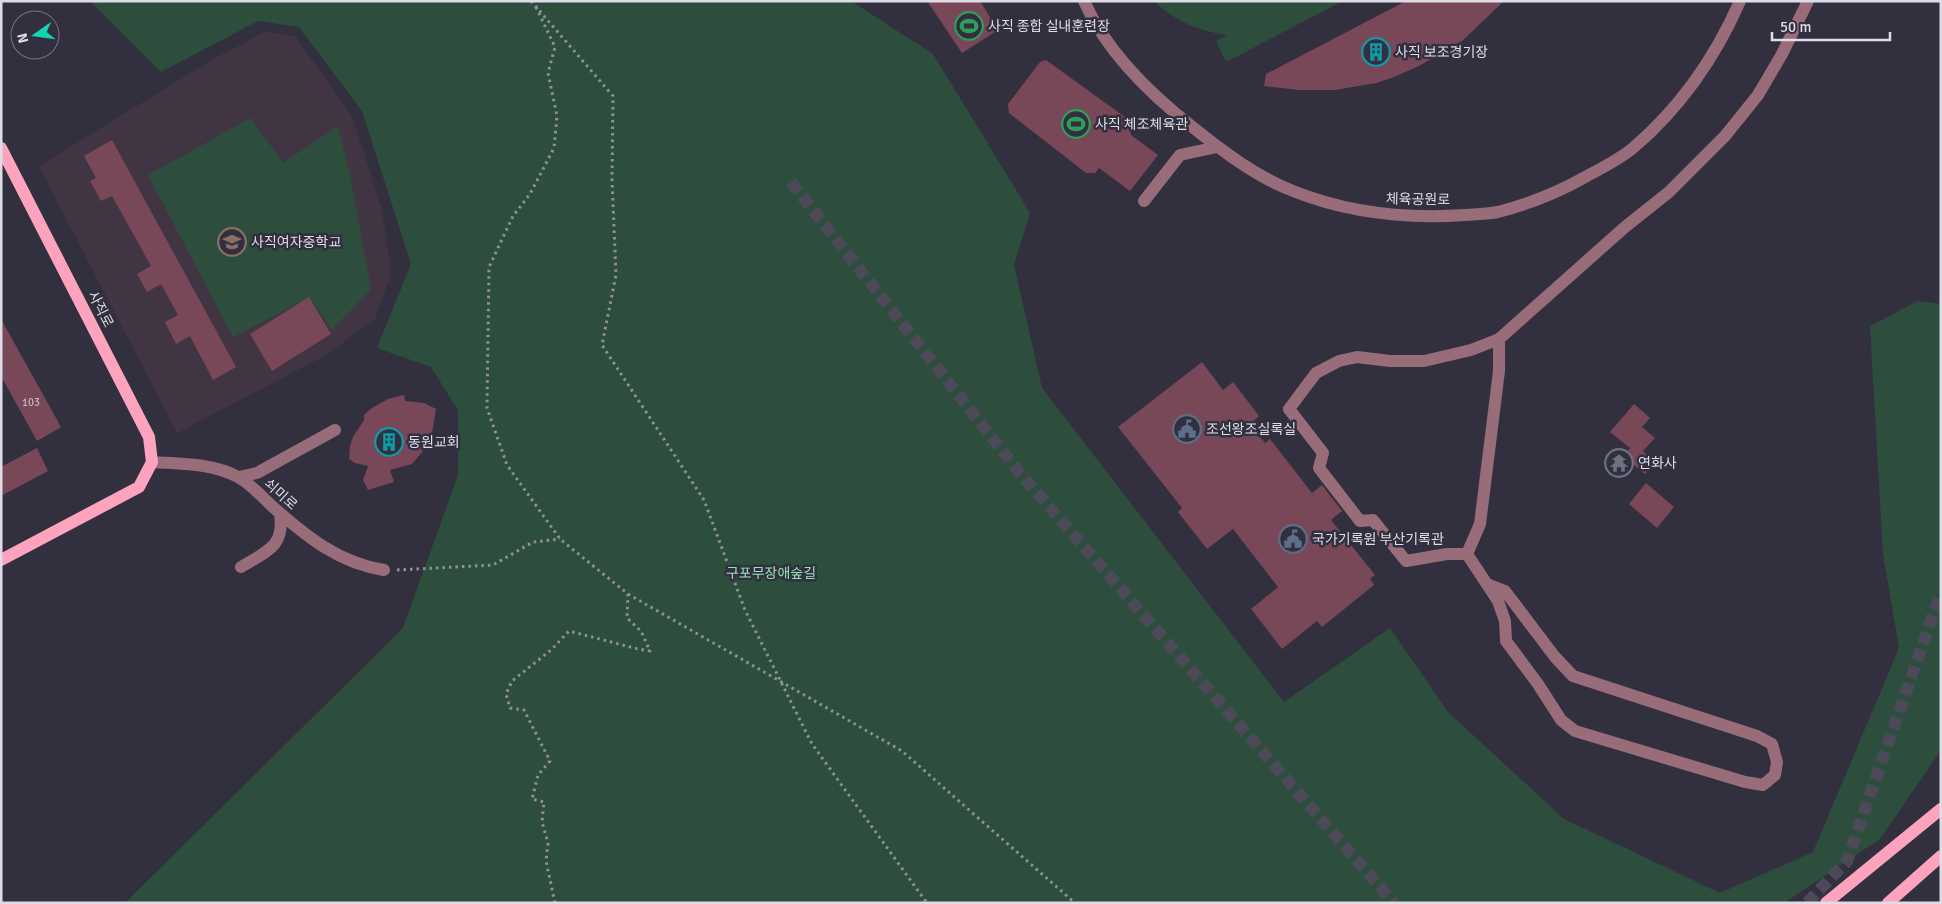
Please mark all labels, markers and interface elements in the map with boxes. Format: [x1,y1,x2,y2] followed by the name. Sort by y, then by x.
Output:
[10,10,60,60] north arrow
[1772,10,1890,42] scale bar
[954,11,984,41] sports icon: 사직 종합 실내훈련장
[988,18,1110,35] place label: 사직 종합 실내훈련장
[1780,18,1811,36] text: 50 m
[13,31,32,45] text: N
[1361,37,1391,67] building icon: 사직 보조경기장
[1395,44,1488,61] place label: 사직 보조경기장
[1061,109,1091,139] sports icon: 사직 체조체육관
[1095,116,1188,133] place label: 사직 체조체육관
[1386,190,1450,209] street label: 체육공원로
[217,227,247,257] school or university icon: 사직여자중학교
[251,234,341,251] place label: 사직여자중학교
[84,288,117,330] street label: 사직로
[22,396,40,409] house number: 103
[1172,414,1202,444] public building icon: 조선왕조실록실
[1206,421,1296,438] place label: 조선왕조실록실
[374,427,404,457] building icon: 동원교회
[408,434,460,451] place label: 동원교회
[1604,448,1634,478] temple icon: 연화사
[1638,455,1677,472] place label: 연화사
[261,475,301,514] street label: 쇠미로
[1278,524,1308,554] public building icon: 국가기록원 부산기록관
[1312,531,1444,548] place label: 국가기록원 부산기록관
[726,565,816,582] park label: 구포무장애숲길

